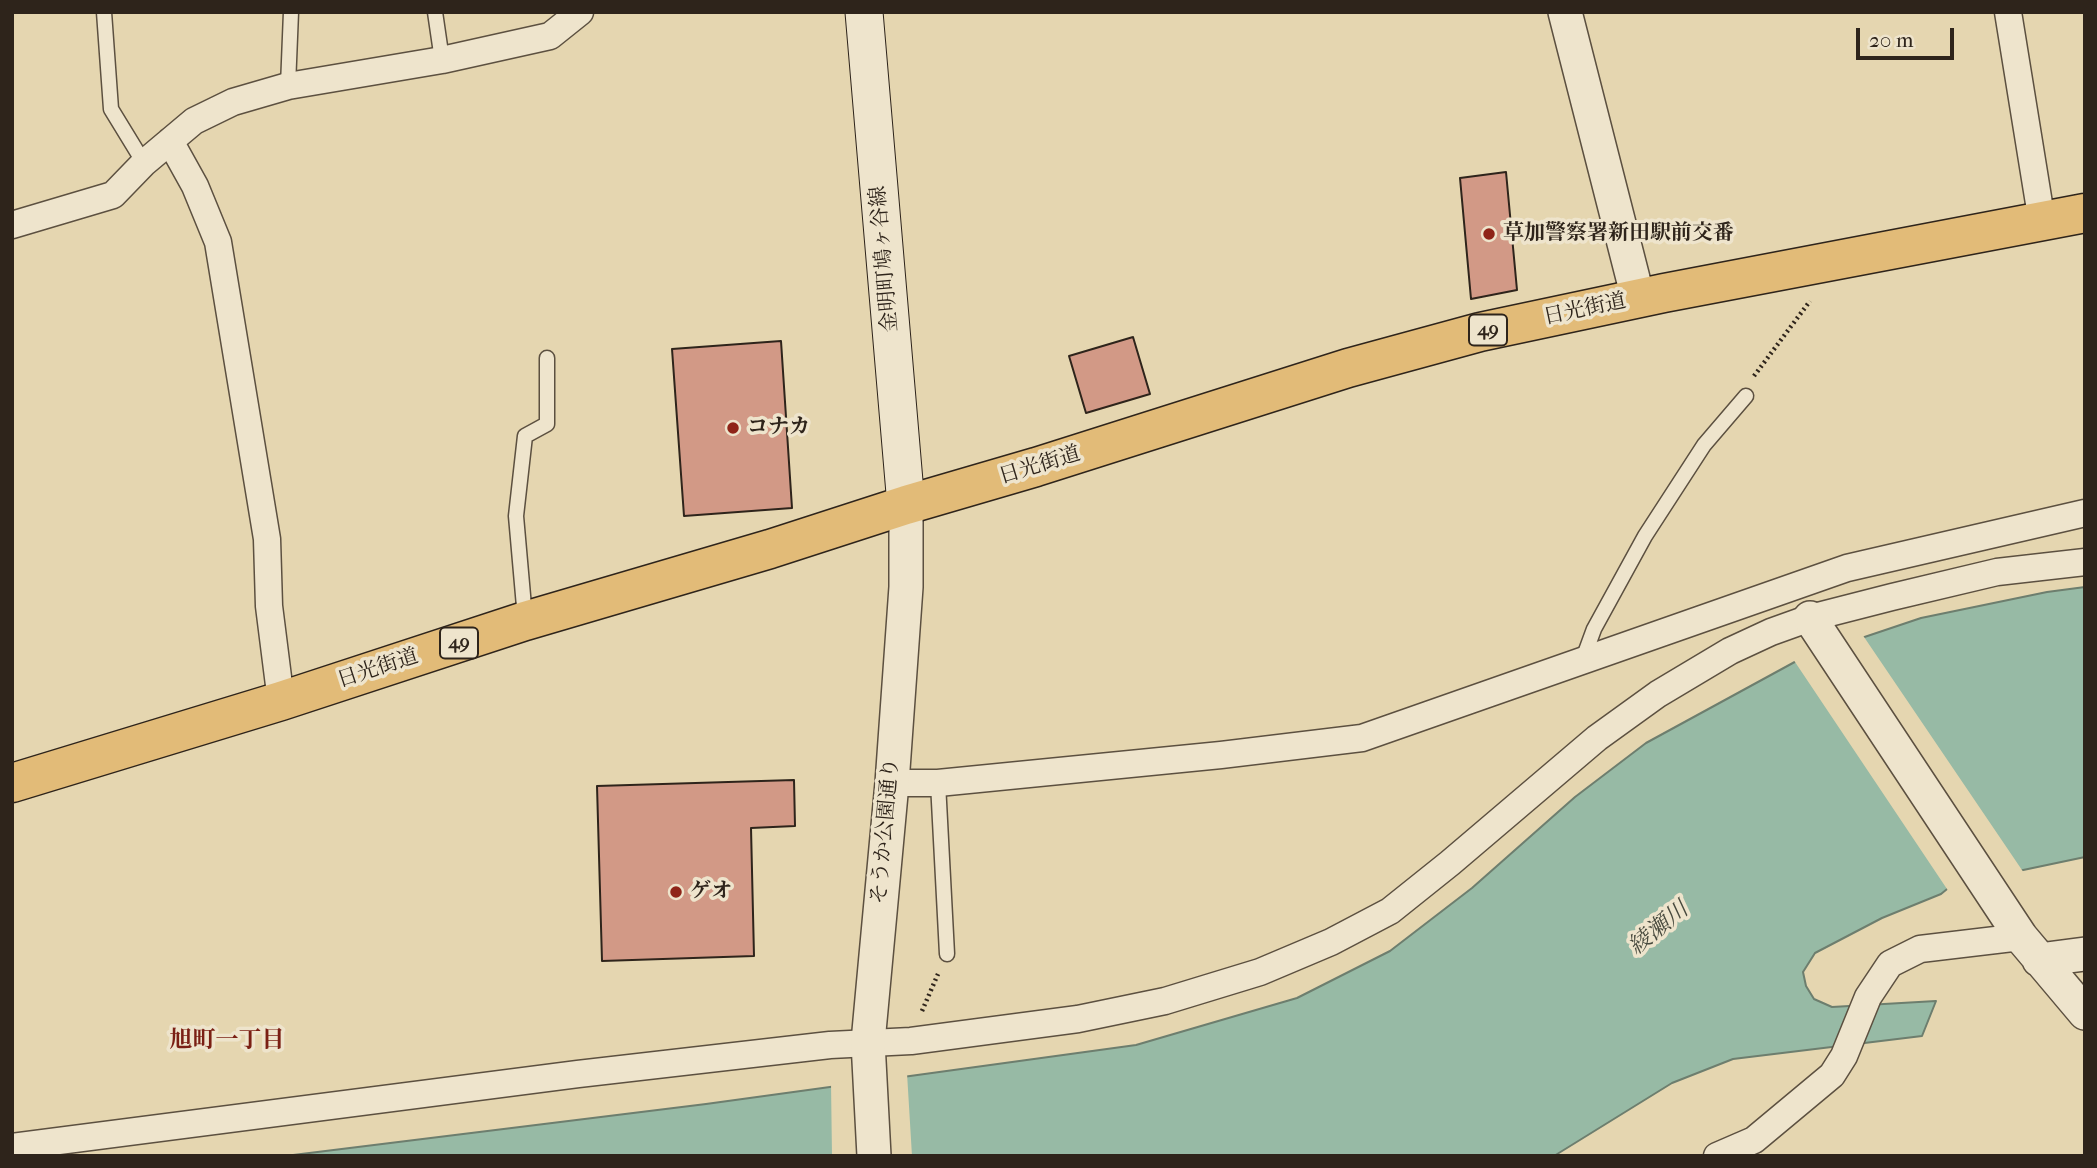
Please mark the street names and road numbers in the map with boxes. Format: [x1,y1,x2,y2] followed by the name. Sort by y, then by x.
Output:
[866,185,904,333] street label: 金明町鳩ヶ谷線
[1541,289,1629,331] street label: 日光街道
[1469,314,1507,346] road number: 49
[996,442,1084,490] street label: 日光街道
[440,628,478,658] road number: 49
[334,644,422,694] street label: 日光街道
[867,757,905,905] street label: そうか公園通り

